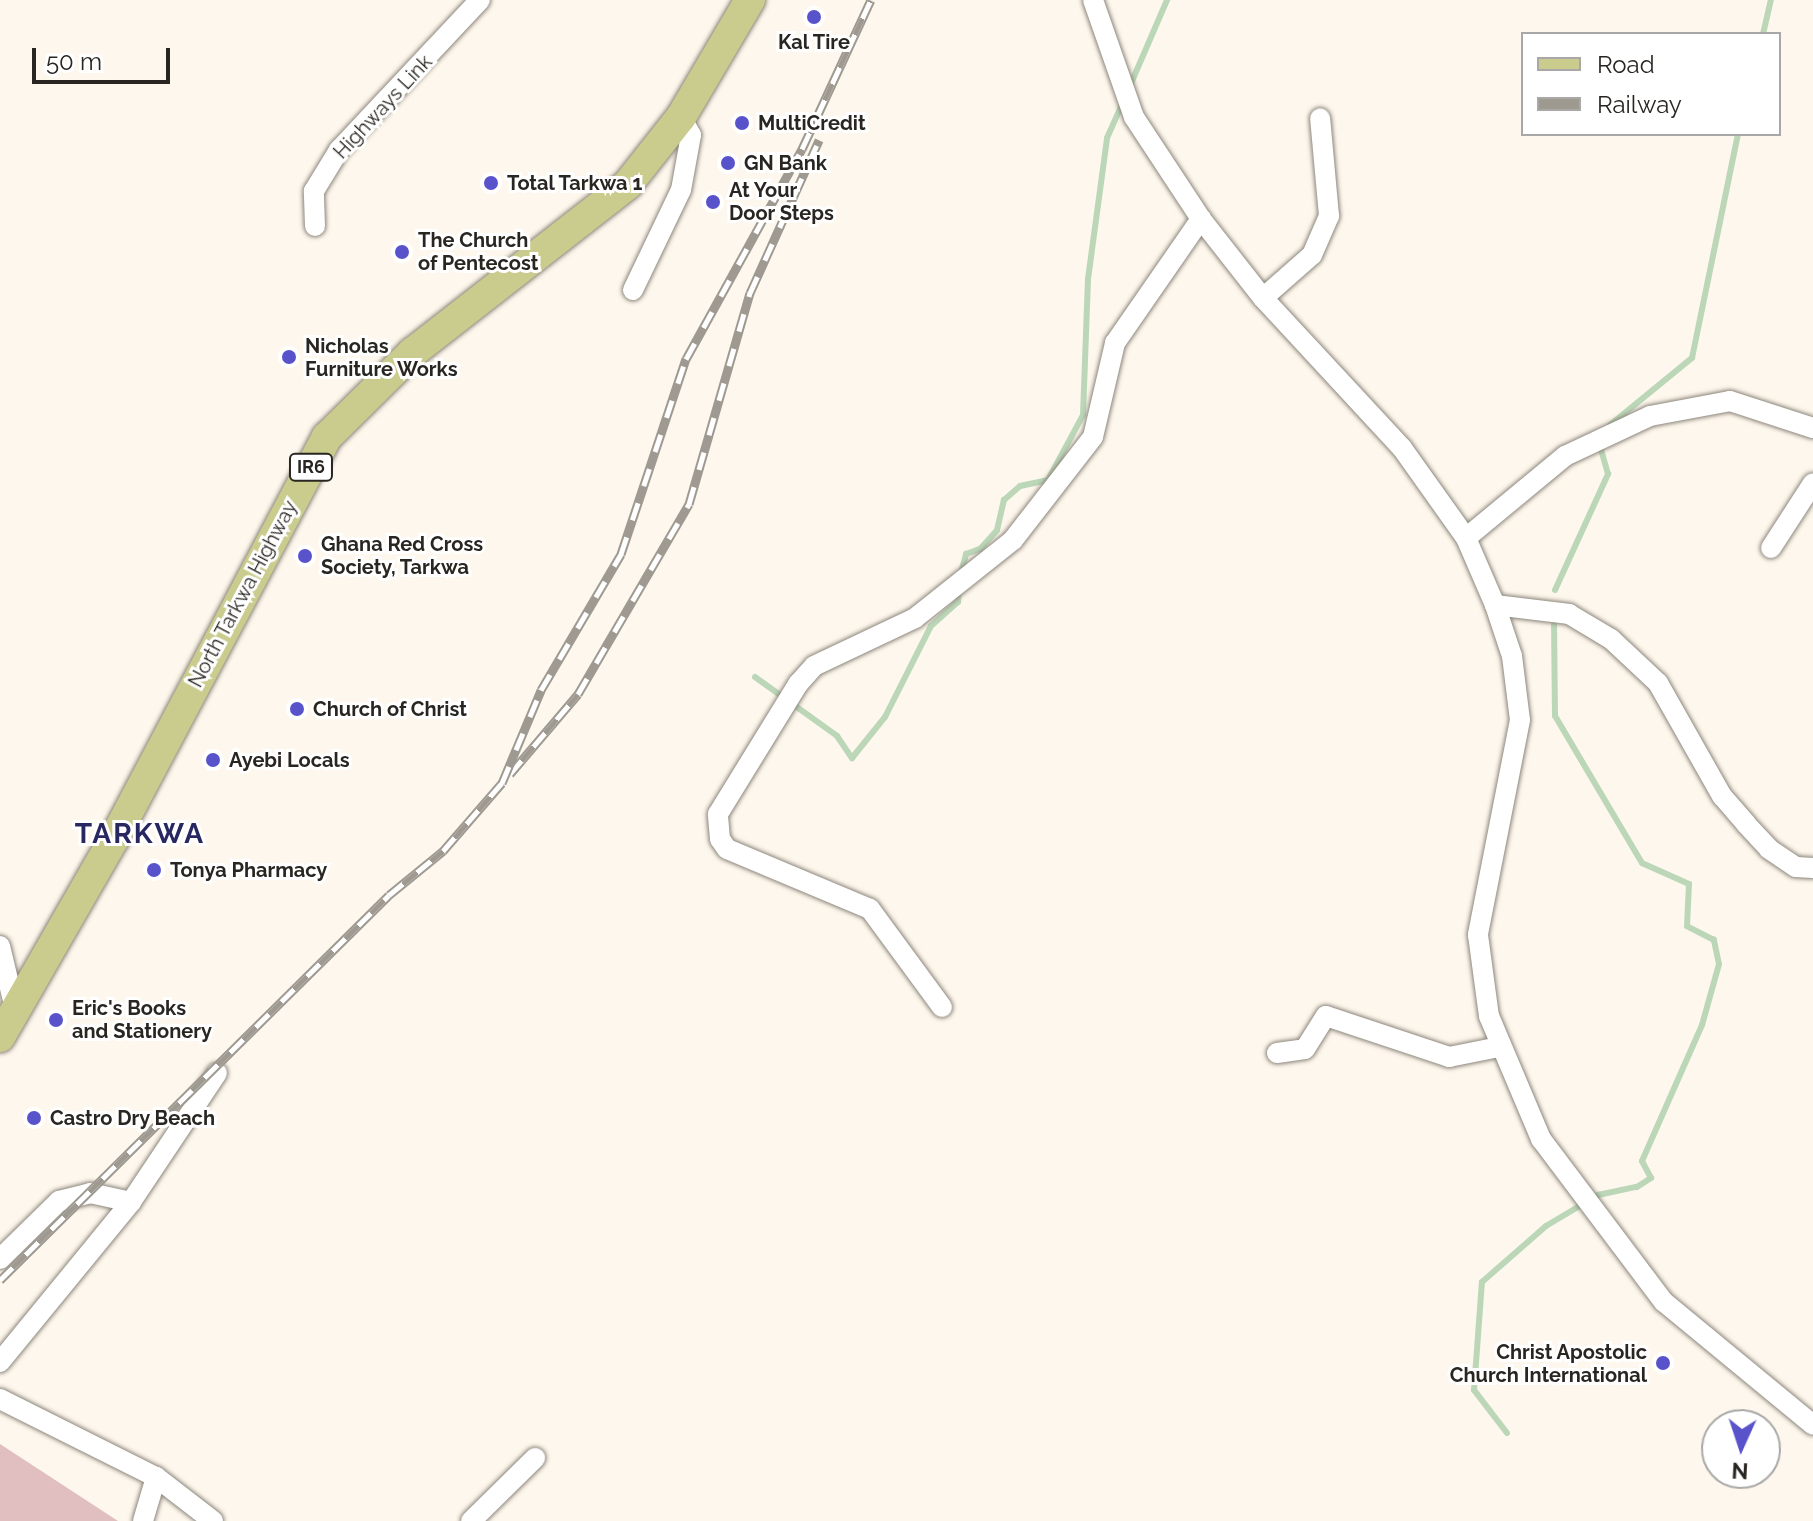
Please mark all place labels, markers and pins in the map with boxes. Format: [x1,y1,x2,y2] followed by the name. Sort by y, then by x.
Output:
[805,8,823,26] marker: Kal Tire
[778,30,850,54] place label: Kal Tire
[758,111,866,135] place label: MultiCredit
[733,114,751,132] marker: MultiCredit
[744,151,827,175] place label: GN Bank
[719,154,737,172] marker: GN Bank
[507,171,643,195] place label: Total Tarkwa 1
[482,174,500,192] marker: Total Tarkwa 1
[729,178,834,225] place label: At Your Door Steps
[704,193,722,211] marker: At Your Door Steps
[418,228,539,275] place label: The Church of Pentecost
[393,243,411,261] marker: The Church of Pentecost
[305,334,458,381] place label: Nicholas Furniture Works
[280,348,298,366] marker: Nicholas Furniture Works
[321,532,483,579] place label: Ghana Red Cross Society, Tarkwa
[296,547,314,565] marker: Ghana Red Cross Society, Tarkwa
[313,697,467,721] place label: Church of Christ
[288,700,306,718] marker: Church of Christ
[229,748,350,772] place label: Ayebi Locals
[204,751,222,769] marker: Ayebi Locals
[170,858,327,882] place label: Tonya Pharmacy
[145,861,163,879] marker: Tonya Pharmacy
[72,996,212,1043] place label: Eric's Books and Stationery
[47,1011,65,1029] marker: Eric's Books and Stationery
[50,1106,215,1130] place label: Castro Dry Beach
[25,1109,43,1127] marker: Castro Dry Beach
[1450,1340,1647,1387] place label: Christ Apostolic Church International
[1654,1354,1672,1372] marker: Christ Apostolic Church International

